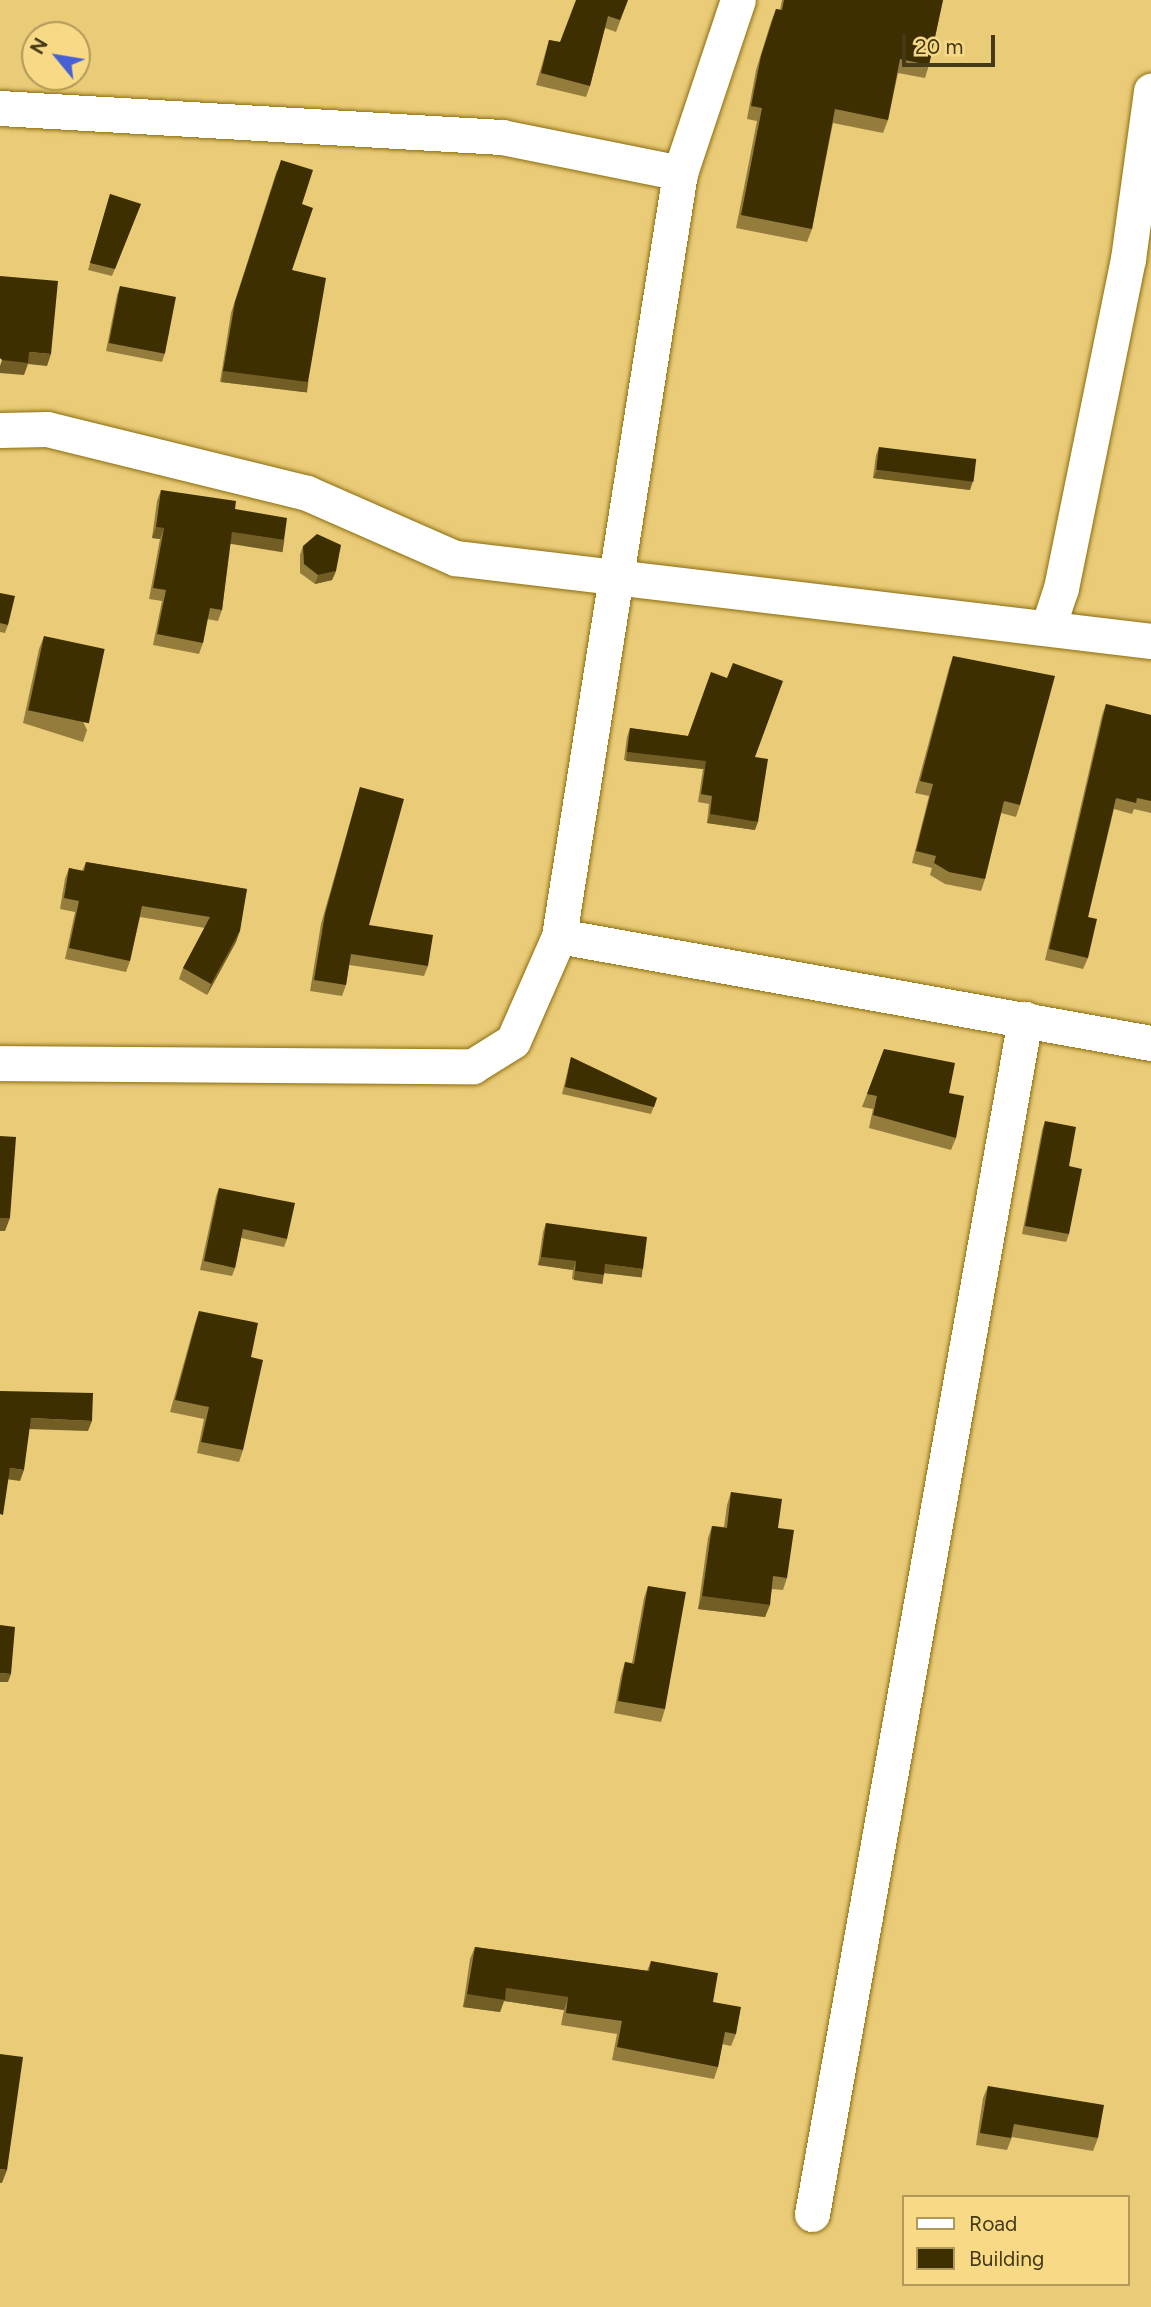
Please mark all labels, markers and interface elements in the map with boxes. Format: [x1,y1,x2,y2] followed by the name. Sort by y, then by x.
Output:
[21,21,91,91] north arrow
[906,21,999,65] scale bar
[25,34,53,58] text: N
[915,34,963,59] text: 20 m
[902,2195,1130,2286] legend
[969,2211,1017,2236] text: Road
[969,2246,1044,2271] text: Building

